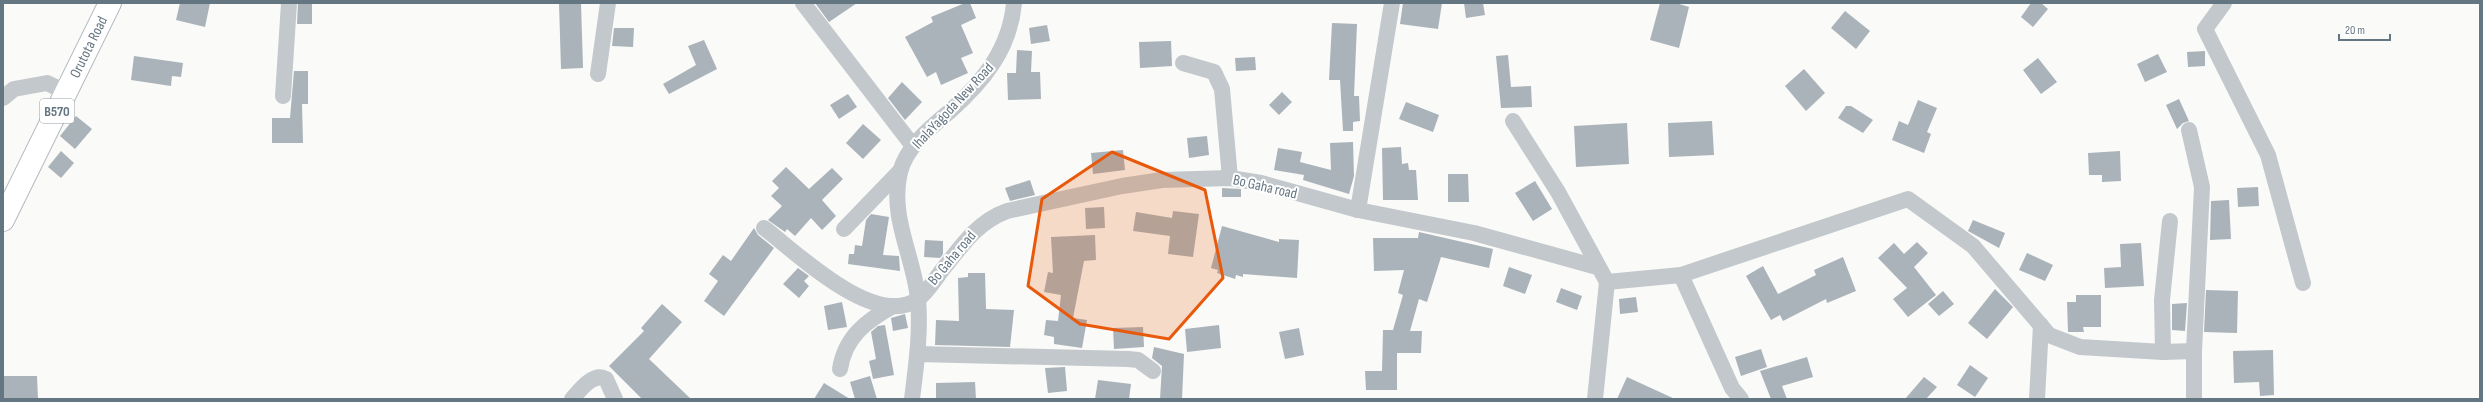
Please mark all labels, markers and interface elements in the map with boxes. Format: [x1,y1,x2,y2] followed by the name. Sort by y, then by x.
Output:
[65,13,112,81] street label: Orutota Road
[2339,16,2390,42] scale bar
[2345,23,2365,38] text: 20 m
[908,59,998,153] street label: IhalaYagoda New Road
[40,99,74,123] road number: B570
[1231,170,1299,204] street label: Bo Gaha road
[924,227,980,289] street label: Bo Gaha road

